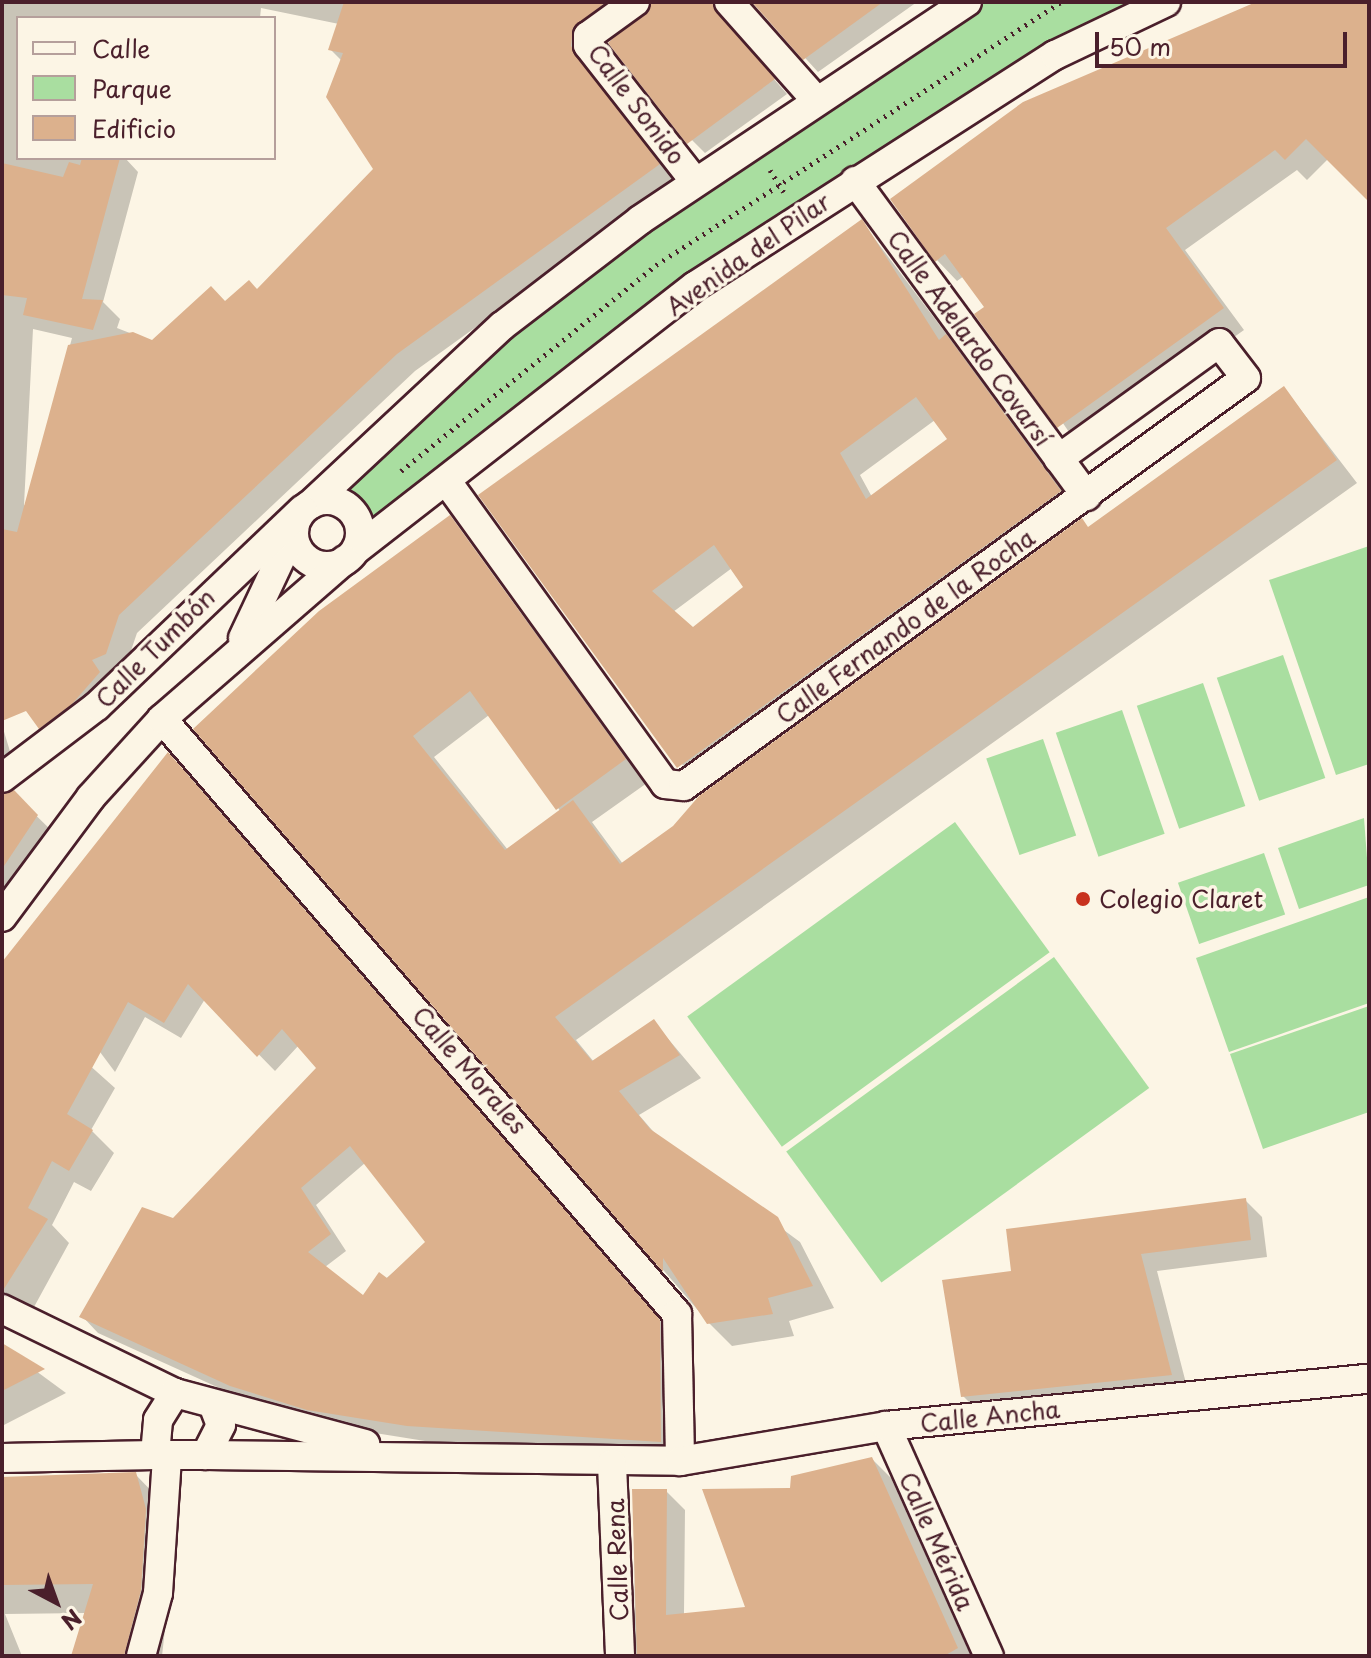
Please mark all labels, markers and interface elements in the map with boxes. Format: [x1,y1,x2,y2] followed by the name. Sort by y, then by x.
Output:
[16,16,276,160] legend
[1099,16,1351,66] scale bar
[1109,28,1171,64] text: 50 m
[92,30,150,66] text: Calle
[582,38,692,170] street label: Calle Sonido
[92,70,172,106] text: Parque
[92,110,176,146] text: Edificio
[660,186,836,322] street label: Avenida del Pilar
[881,224,1059,452] street label: Calle Adelardo Covarsí
[768,521,1042,731] street label: Calle Fernando de la Rocha
[89,582,221,714] street label: Calle Tumbón
[1099,885,1264,913] place label: Colegio Claret
[1074,890,1092,908] marker: Colegio Claret
[407,1001,533,1139] street label: Calle Morales
[918,1394,1062,1438] street label: Calle Ancha
[894,1468,980,1614] street label: Calle Mérida
[600,1498,634,1622] street label: Calle Rena
[16,1562,96,1642] north arrow
[55,1602,89,1639] text: N

